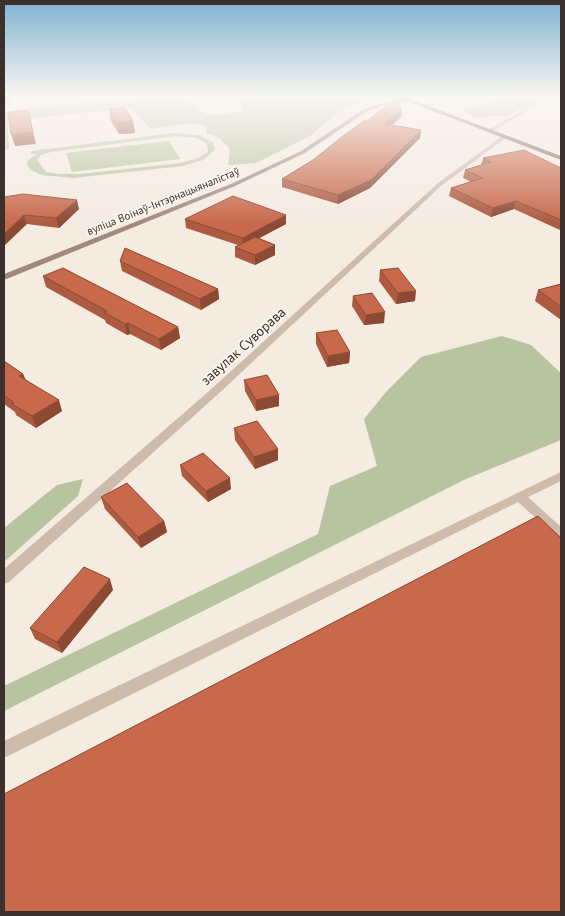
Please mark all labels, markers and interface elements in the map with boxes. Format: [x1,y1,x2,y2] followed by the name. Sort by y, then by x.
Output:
[85,164,242,238] street label: вуліца Воінаў-Інтэрнацыяналістаў
[197,303,289,389] street label: завулак Суворава

